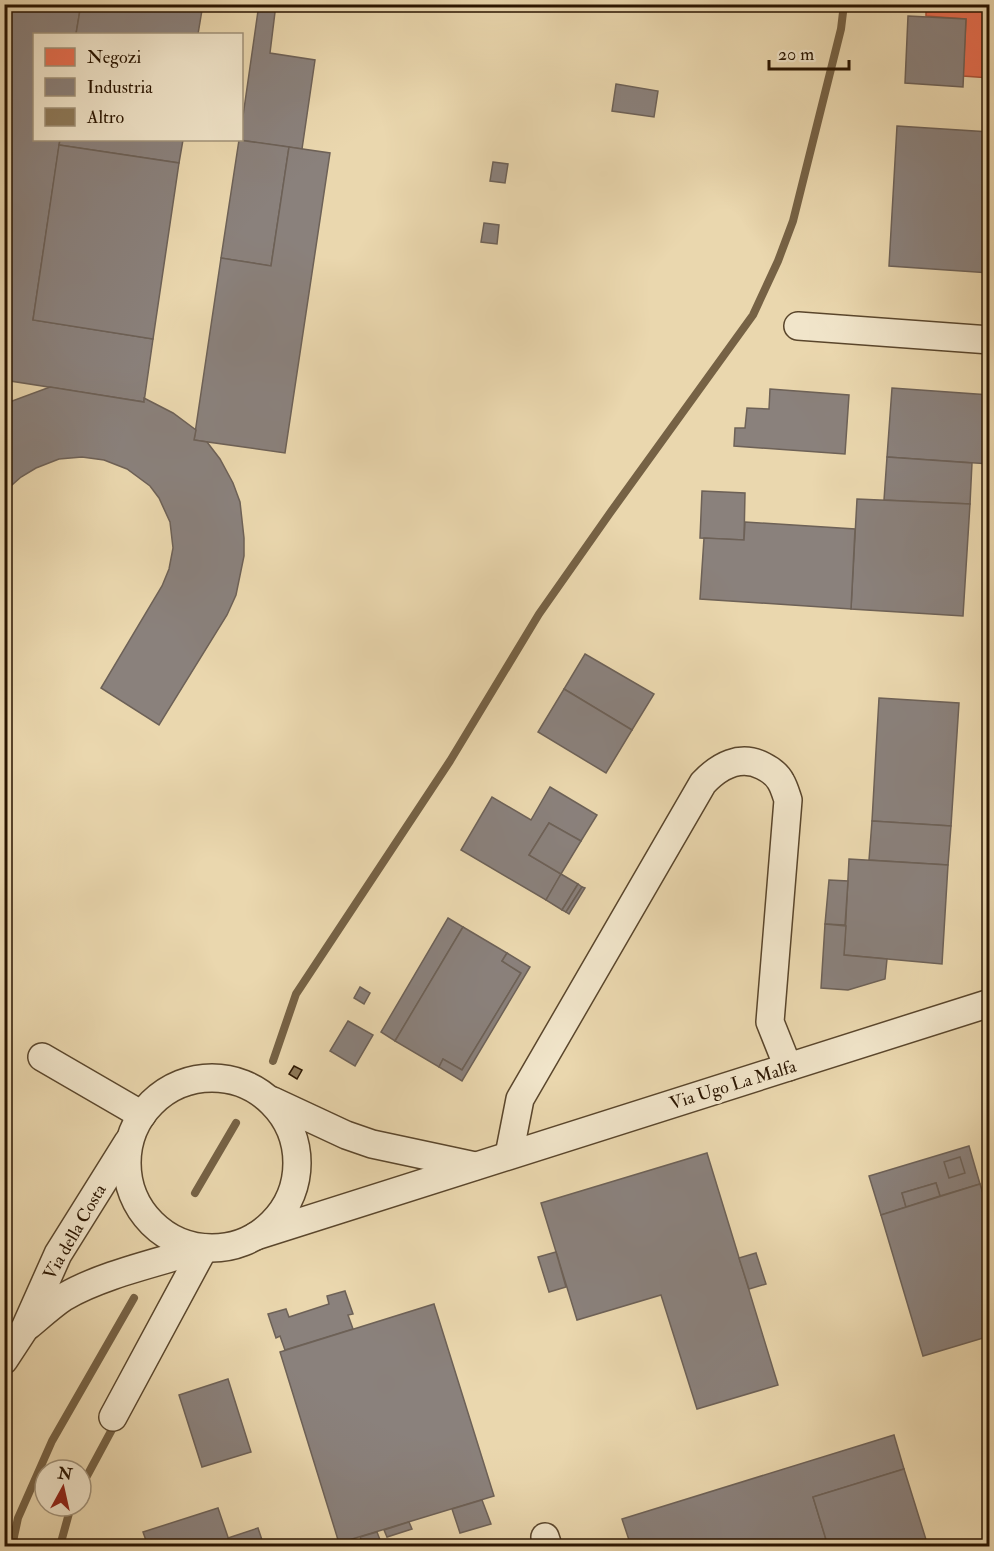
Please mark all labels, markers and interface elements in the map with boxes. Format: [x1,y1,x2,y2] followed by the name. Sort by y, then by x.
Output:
[33,33,243,141] legend
[769,33,848,71] scale bar
[778,43,814,66] text: 20 m
[87,46,141,69] text: Negozi
[87,76,153,99] text: Industria
[86,106,124,129] text: Altro
[667,1055,800,1115] street label: Via Ugo La Malfa
[38,1180,112,1284] street label: Via della Costa
[33,1458,93,1518] north arrow
[55,1463,74,1485] text: N

